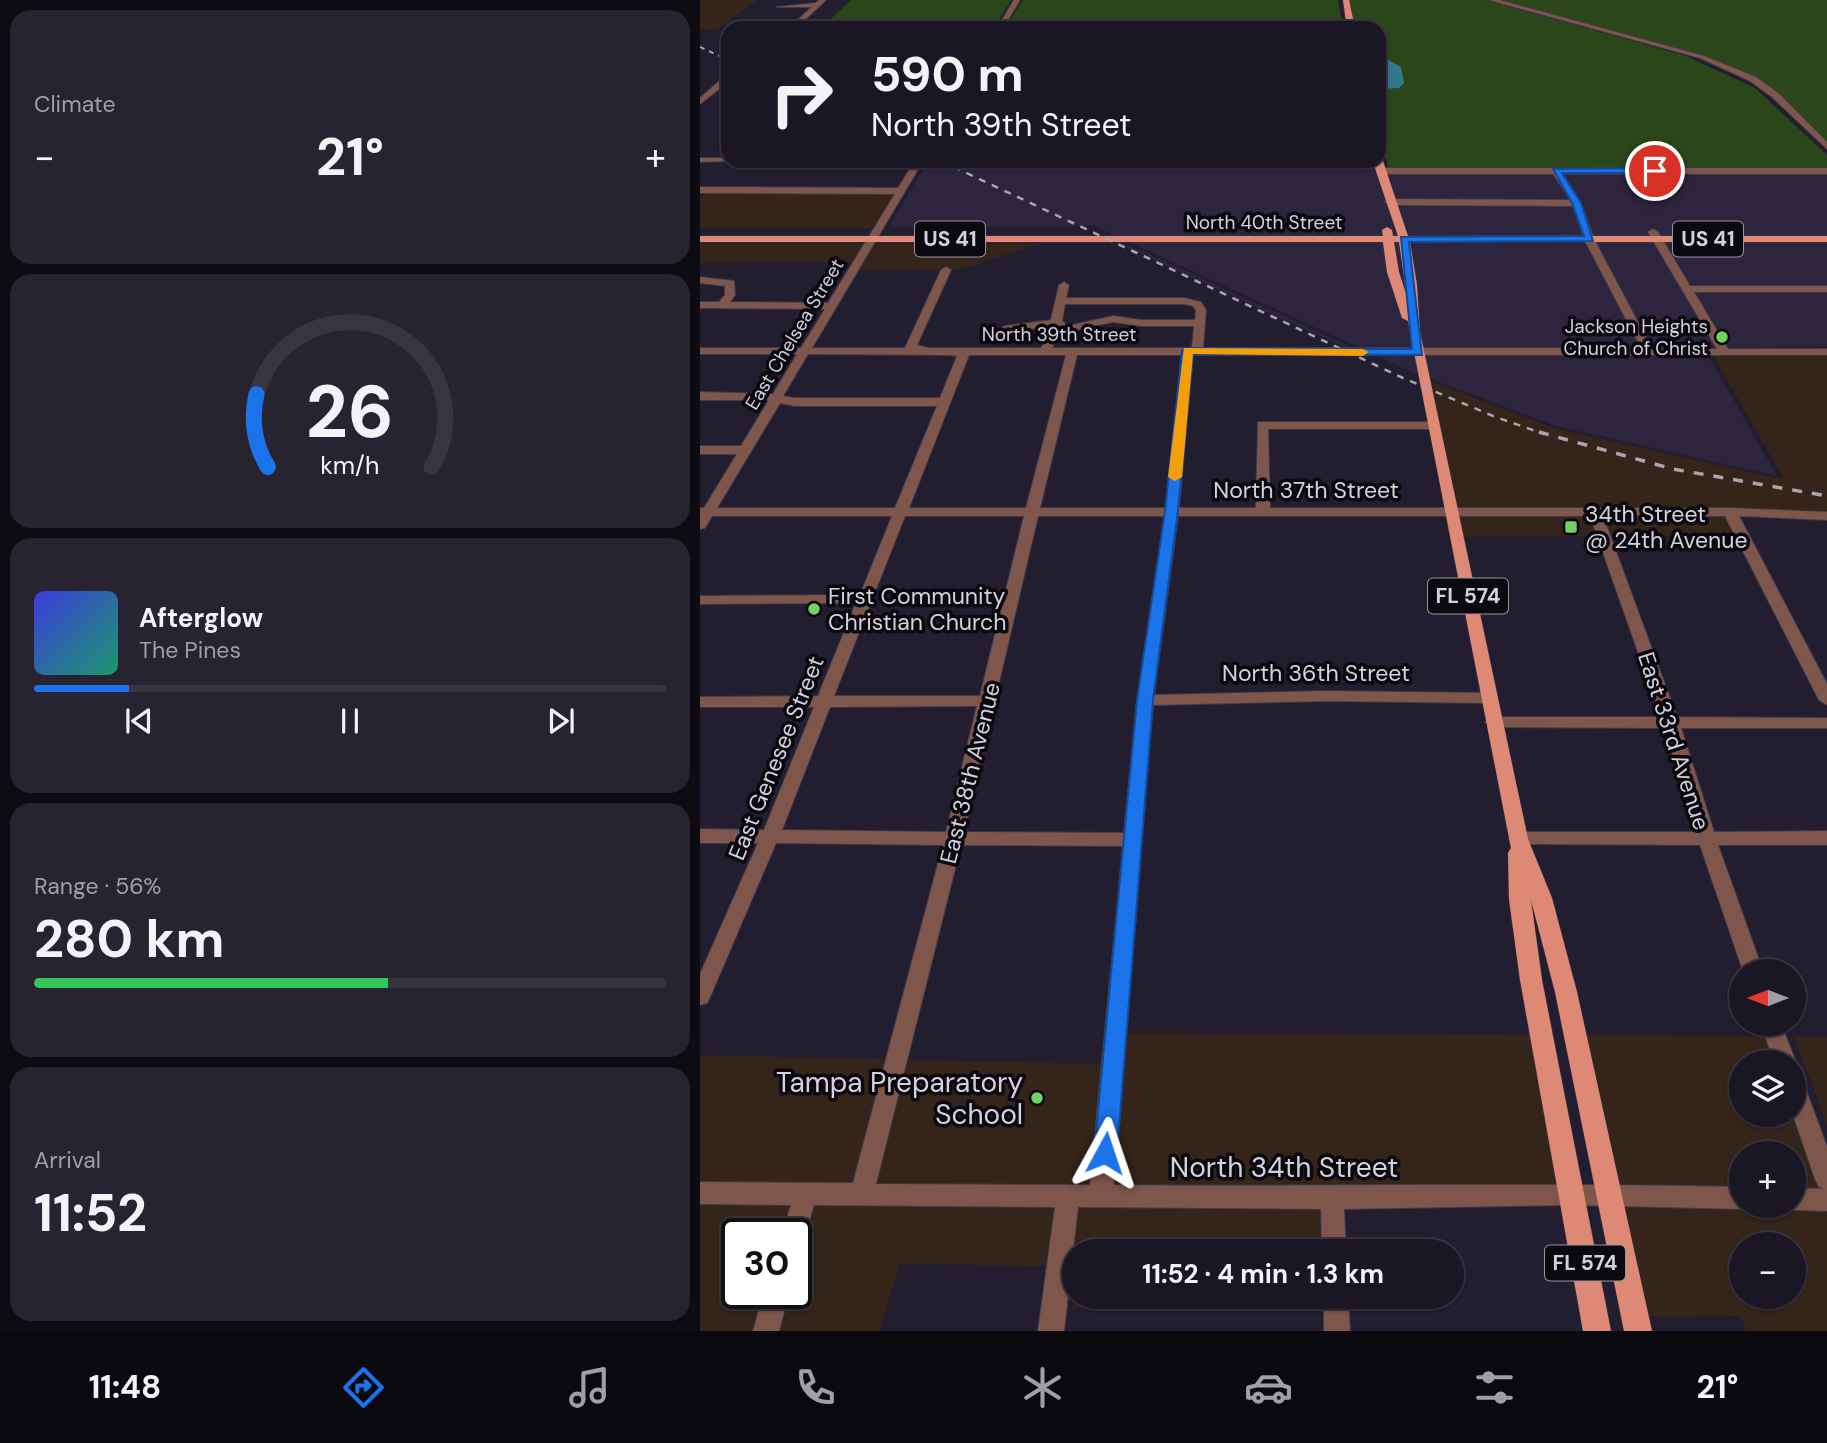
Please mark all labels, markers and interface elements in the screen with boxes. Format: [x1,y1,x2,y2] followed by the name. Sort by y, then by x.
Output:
[871,42,1024,106] text: 590 m
[756,49,847,140] icon: right
[34,89,116,119] text: Climate
[871,104,1132,146] text: North 39th Street
[316,123,384,191] text: 21°
[34,132,55,182] text: −
[645,132,666,182] text: +
[1625,141,1685,201] pin
[1636,152,1674,190] icon: arrive
[1186,210,1342,235] street label: North 40th Street
[915,222,985,256] road number: US 41
[1673,222,1743,256] road number: US 41
[739,254,849,414] street label: East Chelsea Street
[1564,314,1708,361] place label: Jackson Heights Church of Christ
[982,322,1136,347] street label: North 39th Street
[1714,329,1730,345] marker: Jackson Heights Church of Christ
[306,366,394,461] text: 26
[320,449,380,482] text: km/h
[1213,475,1399,505] street label: North 37th Street
[1585,499,1748,555] place label: 34th Street @ 24th Avenue
[1563,519,1579,535] marker: 34th Street @ 24th Avenue
[1428,578,1508,614] road number: FL 574
[828,581,1007,637] place label: First Community Christian Church
[139,601,263,635] text: Afterglow
[806,601,822,617] marker: First Community Christian Church
[139,635,241,665] text: The Pines
[1631,648,1717,834] street label: East 33rd Avenue
[721,652,831,864] street label: East Genesee Street
[1222,658,1410,688] street label: North 36th Street
[933,679,1007,867] street label: East 38th Avenue
[120,702,158,740] icon: previous
[331,702,369,740] icon: pause
[542,702,580,740] icon: next
[34,871,161,901] text: Range · 56%
[34,905,224,973] text: 280 km
[1729,959,1806,1036] north arrow
[1729,959,1806,1309] map controls
[1729,1050,1806,1127] button: layers
[776,1064,1023,1133] place label: Tampa Preparatory School
[1029,1090,1045,1106] marker: Tampa Preparatory School
[1068,1116,1142,1190] position arrow
[1729,1141,1806,1218] button: +
[34,1145,101,1175] text: Arrival
[1170,1149,1398,1186] street label: North 34th Street
[34,1179,147,1247] text: 11:52
[721,1218,812,1309] speed limit sign: 30
[1729,1232,1806,1309] button: −
[1545,1246,1625,1280] road number: FL 574
[1142,1257,1384,1291] text: 11:52 · 4 min · 1.3 km
[339,1363,388,1412] icon: directions
[565,1363,614,1412] icon: music
[791,1363,840,1412] icon: phone
[1018,1363,1067,1412] icon: climate
[1244,1363,1293,1412] icon: car
[1470,1363,1519,1412] icon: filters
[89,1366,161,1408] text: 11:48
[1697,1366,1738,1408] text: 21°

